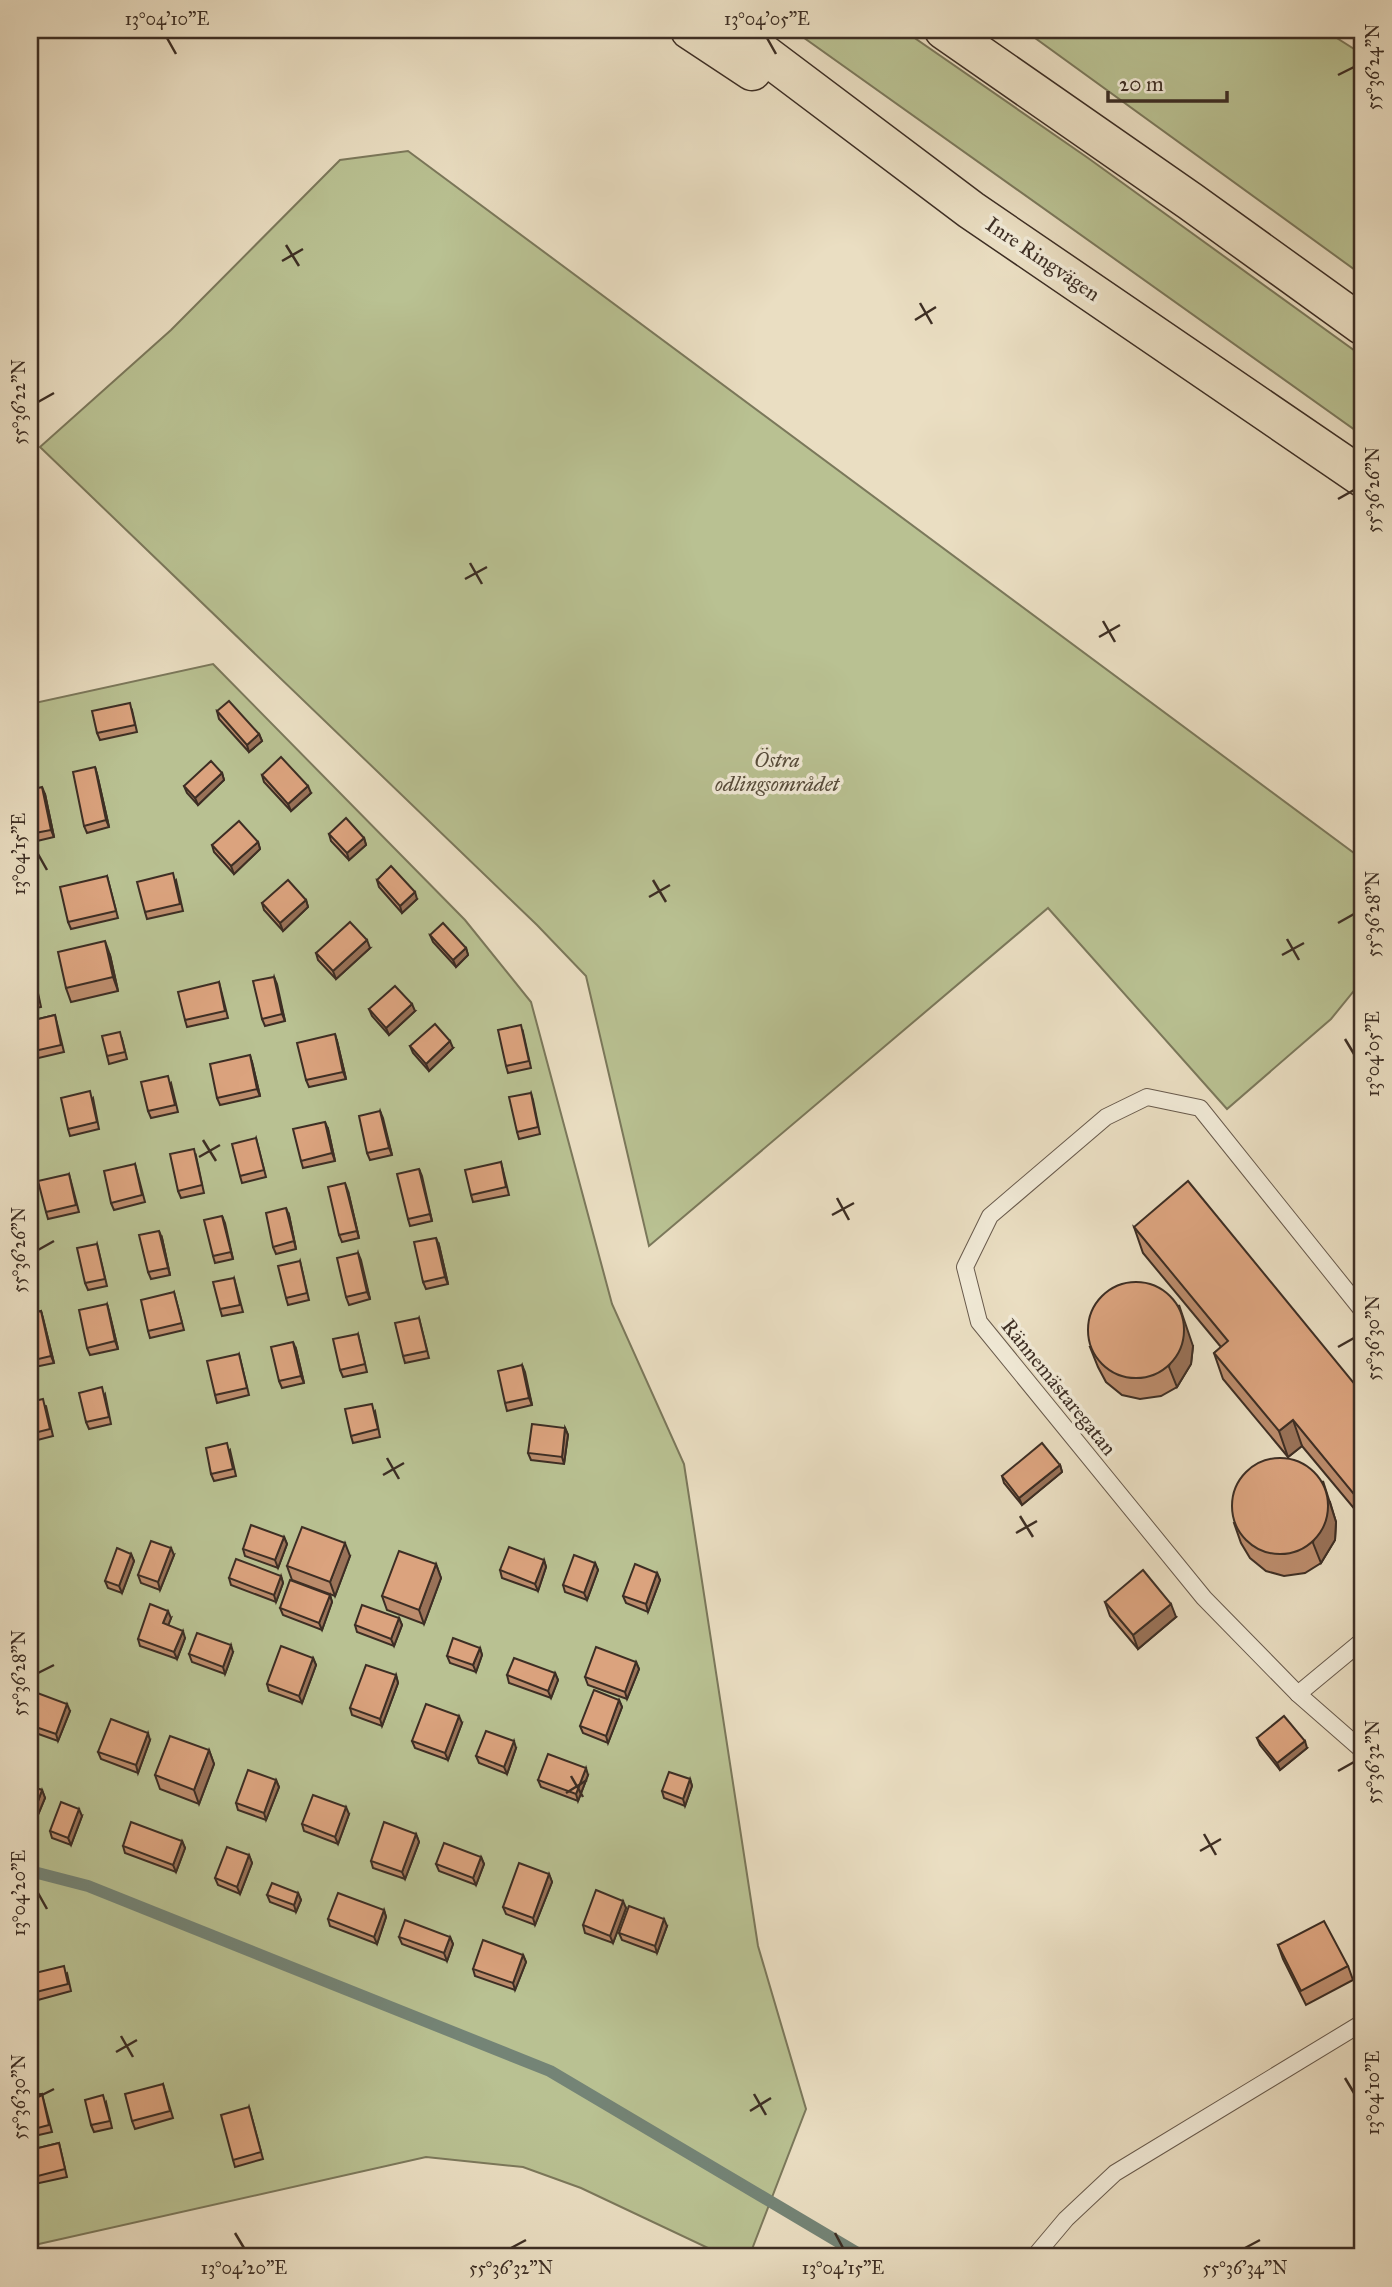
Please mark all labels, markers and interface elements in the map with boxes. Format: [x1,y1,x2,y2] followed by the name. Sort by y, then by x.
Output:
[125,8,209,30] text: 13°04'10"E
[724,8,810,30] text: 13°04'05"E
[1362,24,1384,110] text: 55°36'24"N
[1108,60,1228,104] scale bar
[1119,71,1164,97] text: 20 m
[981,211,1105,307] street label: Inre Ringvägen
[8,359,30,445] text: 55°36'22"N
[1362,447,1384,533] text: 55°36'26"N
[715,747,840,797] park label: Östra odlingsområdet
[8,813,30,895] text: 13°04'15"E
[1362,871,1384,957] text: 55°36'28"N
[1362,1011,1384,1097] text: 13°04'05"E
[8,1207,30,1293] text: 55°36'26"N
[1362,1295,1384,1381] text: 55°36'30"N
[996,1313,1122,1461] street label: Rännemästaregatan
[8,1630,30,1716] text: 55°36'28"N
[1362,1720,1384,1804] text: 55°36'32"N
[8,1850,30,1936] text: 13°04'20"E
[1362,2051,1384,2135] text: 13°04'10"E
[8,2054,30,2140] text: 55°36'30"N
[201,2257,287,2279] text: 13°04'20"E
[469,2257,553,2279] text: 55°36'32"N
[802,2257,884,2279] text: 13°04'15"E
[1202,2257,1288,2279] text: 55°36'34"N

